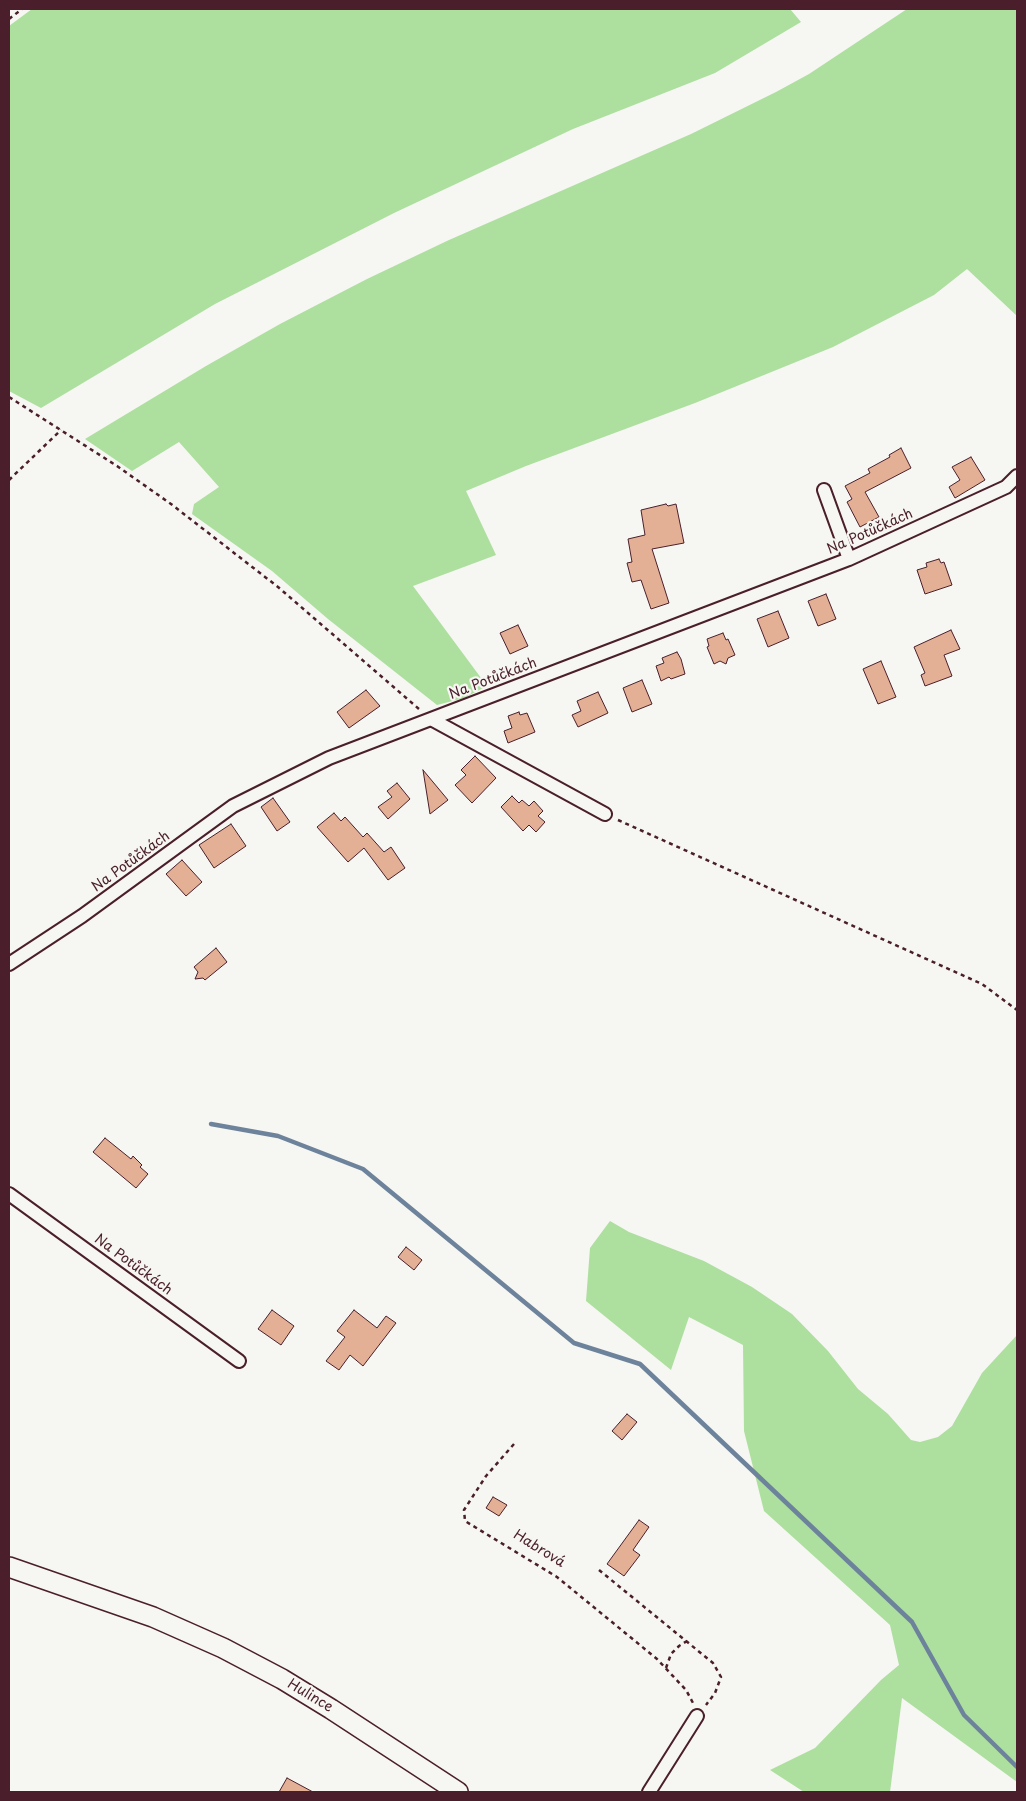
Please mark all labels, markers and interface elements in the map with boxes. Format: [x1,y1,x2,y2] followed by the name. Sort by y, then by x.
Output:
[824,506,916,558] street label: Na Potůčkách
[447,655,539,703] street label: Na Potůčkách
[89,828,173,896] street label: Na Potůčkách
[91,1231,175,1299] street label: Na Potůčkách
[510,1527,568,1571] street label: Habrová
[284,1676,336,1716] street label: Hulince

